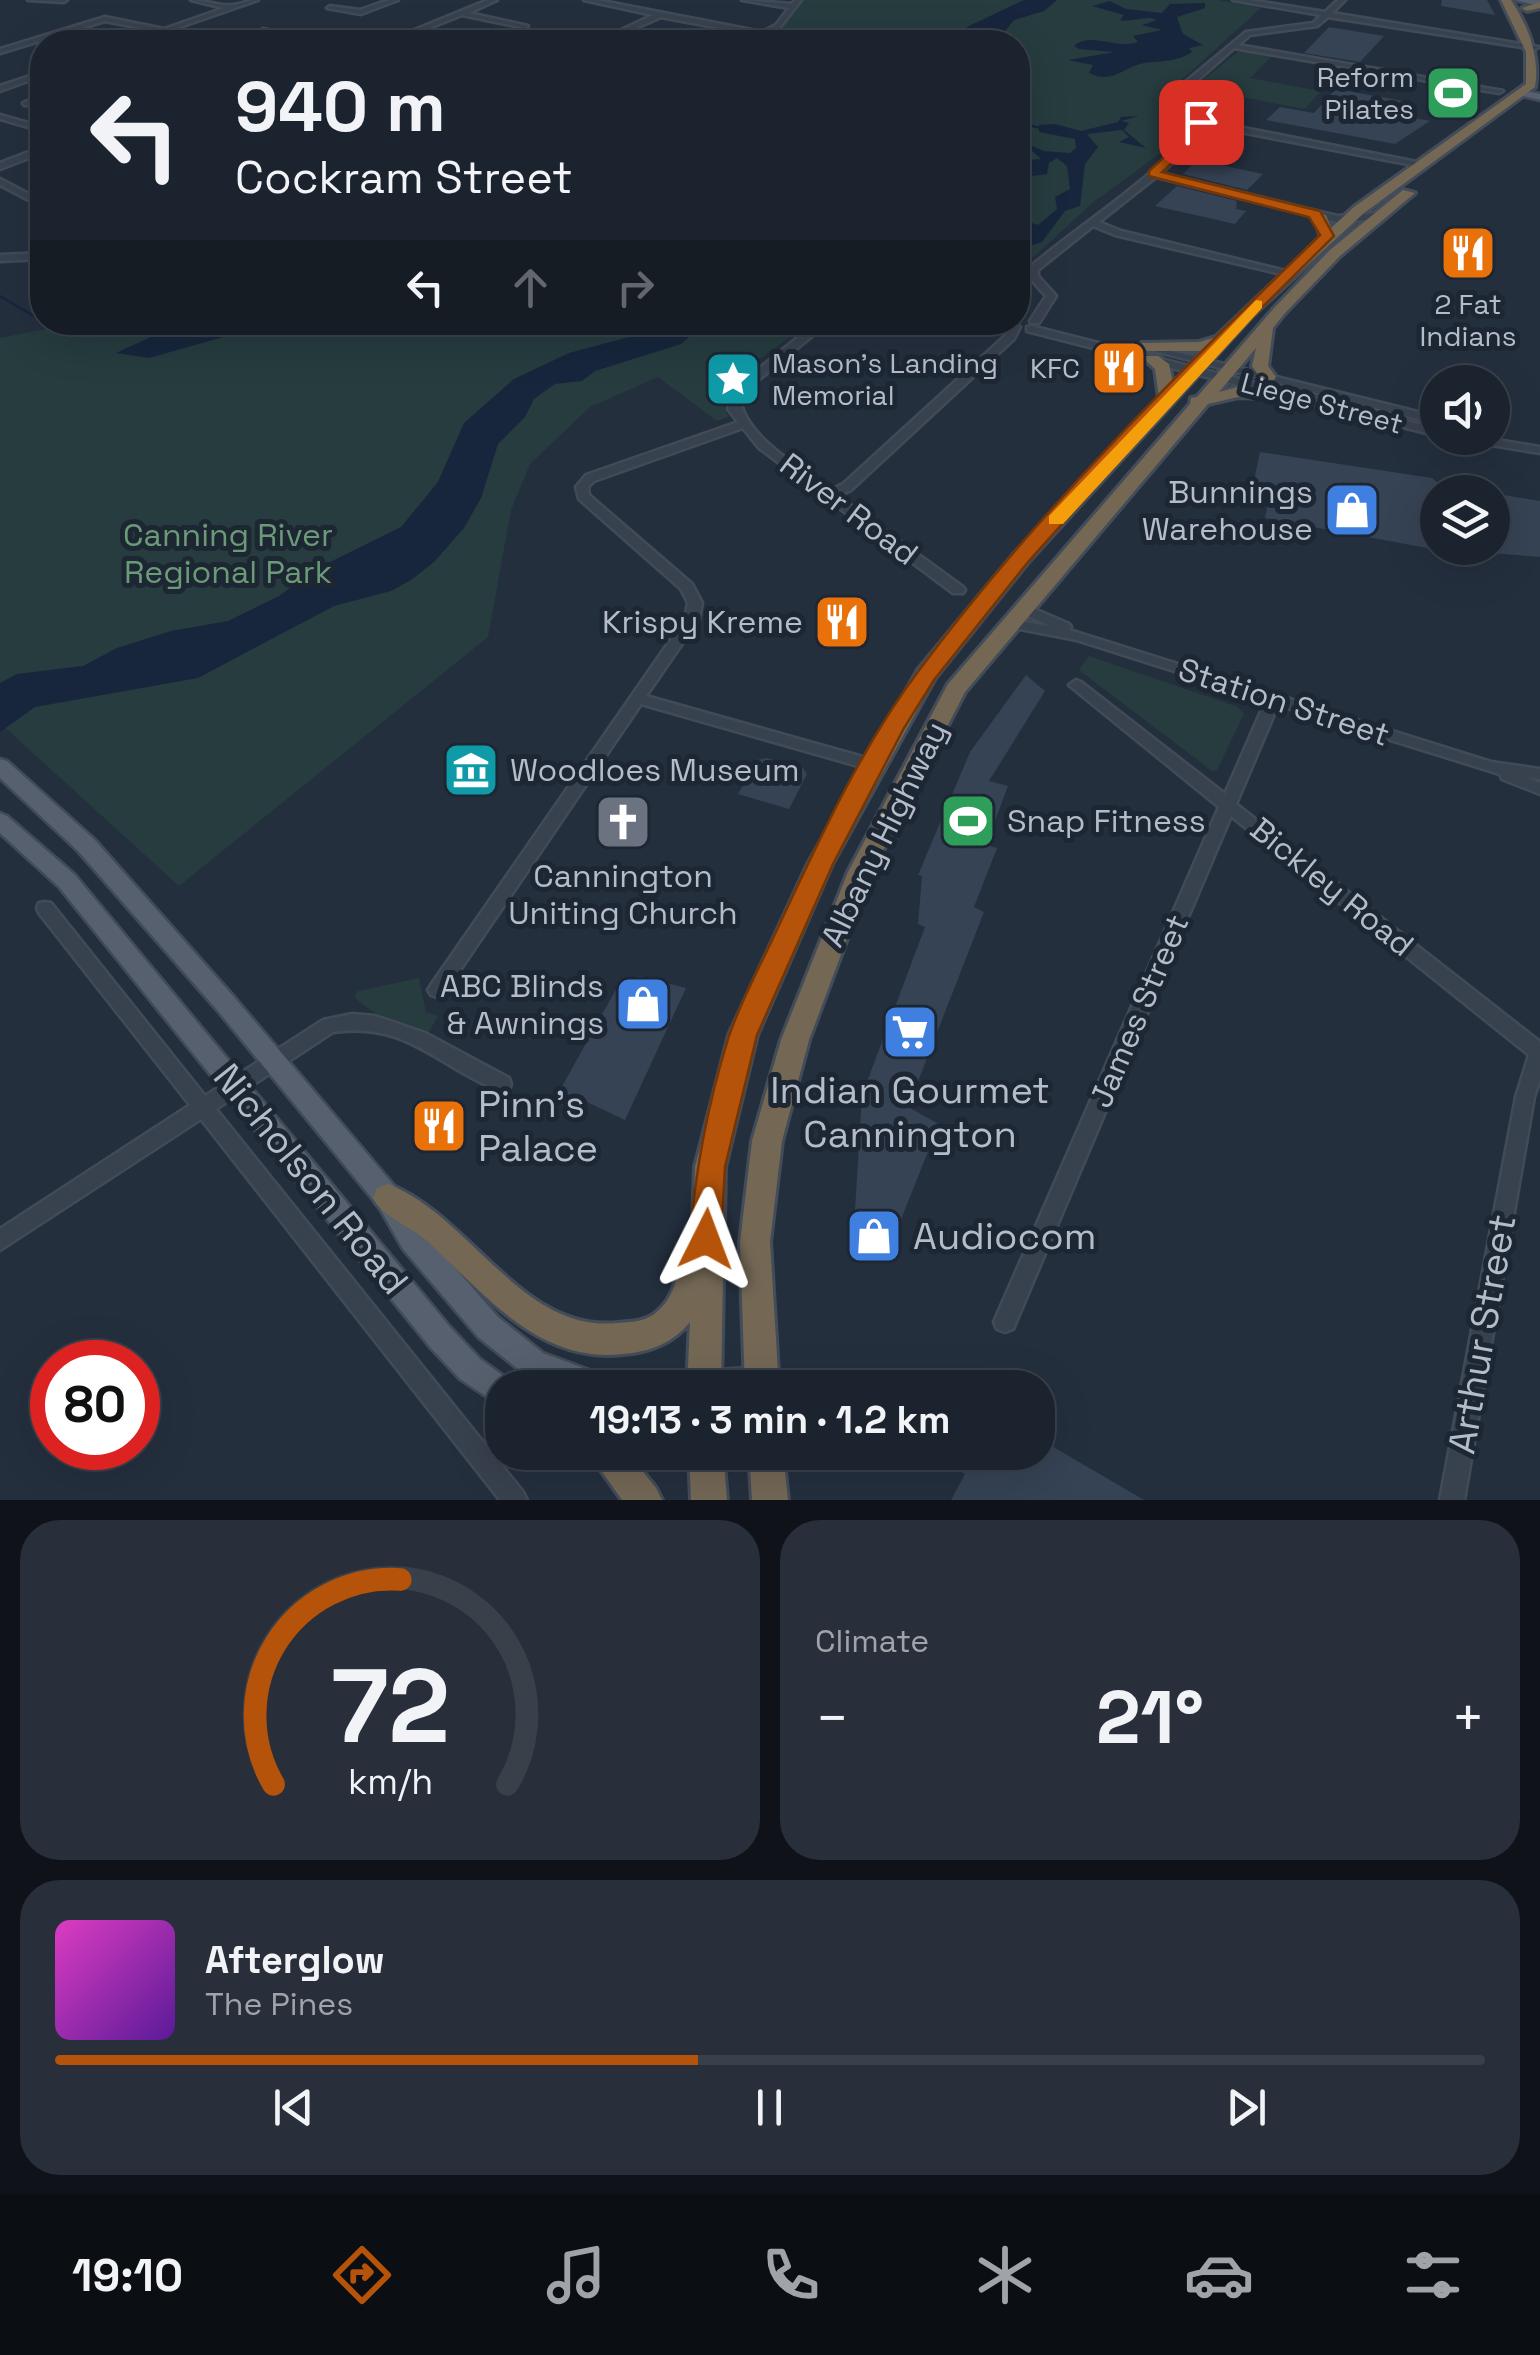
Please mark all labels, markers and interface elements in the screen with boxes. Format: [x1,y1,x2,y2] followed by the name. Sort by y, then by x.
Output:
[1317,59,1414,127] place label: Reform Pilates
[235,62,446,151] text: 940 m
[1423,63,1483,123] sports icon: Reform Pilates
[70,70,200,200] icon: left
[1159,80,1244,165] pin
[1174,95,1229,150] icon: arrive
[235,149,573,206] text: Cockram Street
[1438,223,1498,283] restaurant icon: 2 Fat Indians
[398,260,453,315] icon: left
[503,260,558,315] icon: ahead
[608,260,663,315] icon: right
[1420,286,1516,354] place label: 2 Fat Indians
[1089,338,1149,398] restaurant icon: KFC
[772,345,998,413] place label: Mason's Landing Memorial
[703,349,763,409] place icon: Mason's Landing Memorial
[1030,350,1080,386] place label: KFC
[1237,364,1407,442] street label: Liege Street
[1420,365,1510,565] map controls
[1420,365,1510,455] button: sound
[772,444,926,574] street label: River Road
[1142,472,1313,549] place label: Bunnings Warehouse
[1420,475,1510,565] button: layers
[1322,480,1382,540] shop icon: Bunnings Warehouse
[123,515,333,592] park label: Canning River Regional Park
[812,592,872,652] restaurant icon: Krispy Kreme
[602,602,803,642] place label: Krispy Kreme
[1173,649,1395,755] street label: Station Street
[812,715,956,953] street label: Albany Highway
[441,740,501,800] museum icon: Woodloes Museum
[510,750,800,790] place label: Woodloes Museum
[938,791,998,851] sports icon: Snap Fitness
[593,792,653,852] church icon: Cannington Uniting Church
[1007,801,1206,841] place label: Snap Fitness
[1242,809,1422,965] street label: Bickley Road
[508,856,738,933] place label: Cannington Uniting Church
[1080,908,1198,1114] street label: James Street
[440,966,604,1043] place label: ABC Blinds & Awnings
[613,974,673,1034] shop icon: ABC Blinds & Awnings
[880,1002,940,1062] supermarket icon: Indian Gourmet Cannington
[203,1054,419,1304] street label: Nicholson Road
[770,1066,1050,1158] place label: Indian Gourmet Cannington
[478,1080,598,1172] place label: Pinn's Palace
[409,1096,469,1156] restaurant icon: Pinn's Palace
[654,1187,758,1291] position arrow
[844,1206,904,1266] shop icon: Audiocom
[1437,1211,1527,1457] street label: Arthur Street
[913,1212,1096,1260] place label: Audiocom
[30,1340,160,1470] speed limit sign: 80
[590,1396,950,1444] text: 19:13 · 3 min · 1.2 km
[815,1621,929,1661] text: Climate
[331,1640,449,1772] text: 72
[1096,1669,1204,1765] text: 21°
[815,1683,849,1753] text: −
[1451,1683,1485,1753] text: +
[347,1759,433,1804] text: km/h
[205,1936,385,1984] text: Afterglow
[205,1984,353,2024] text: The Pines
[266,2080,321,2135] icon: previous
[742,2080,797,2135] icon: pause
[1219,2080,1274,2135] icon: next
[327,2240,397,2310] icon: directions
[541,2240,611,2310] icon: music
[756,2240,826,2310] icon: phone
[970,2240,1040,2310] icon: climate
[1184,2240,1254,2310] icon: car
[1398,2240,1468,2310] icon: filters
[72,2247,183,2304] text: 19:10

